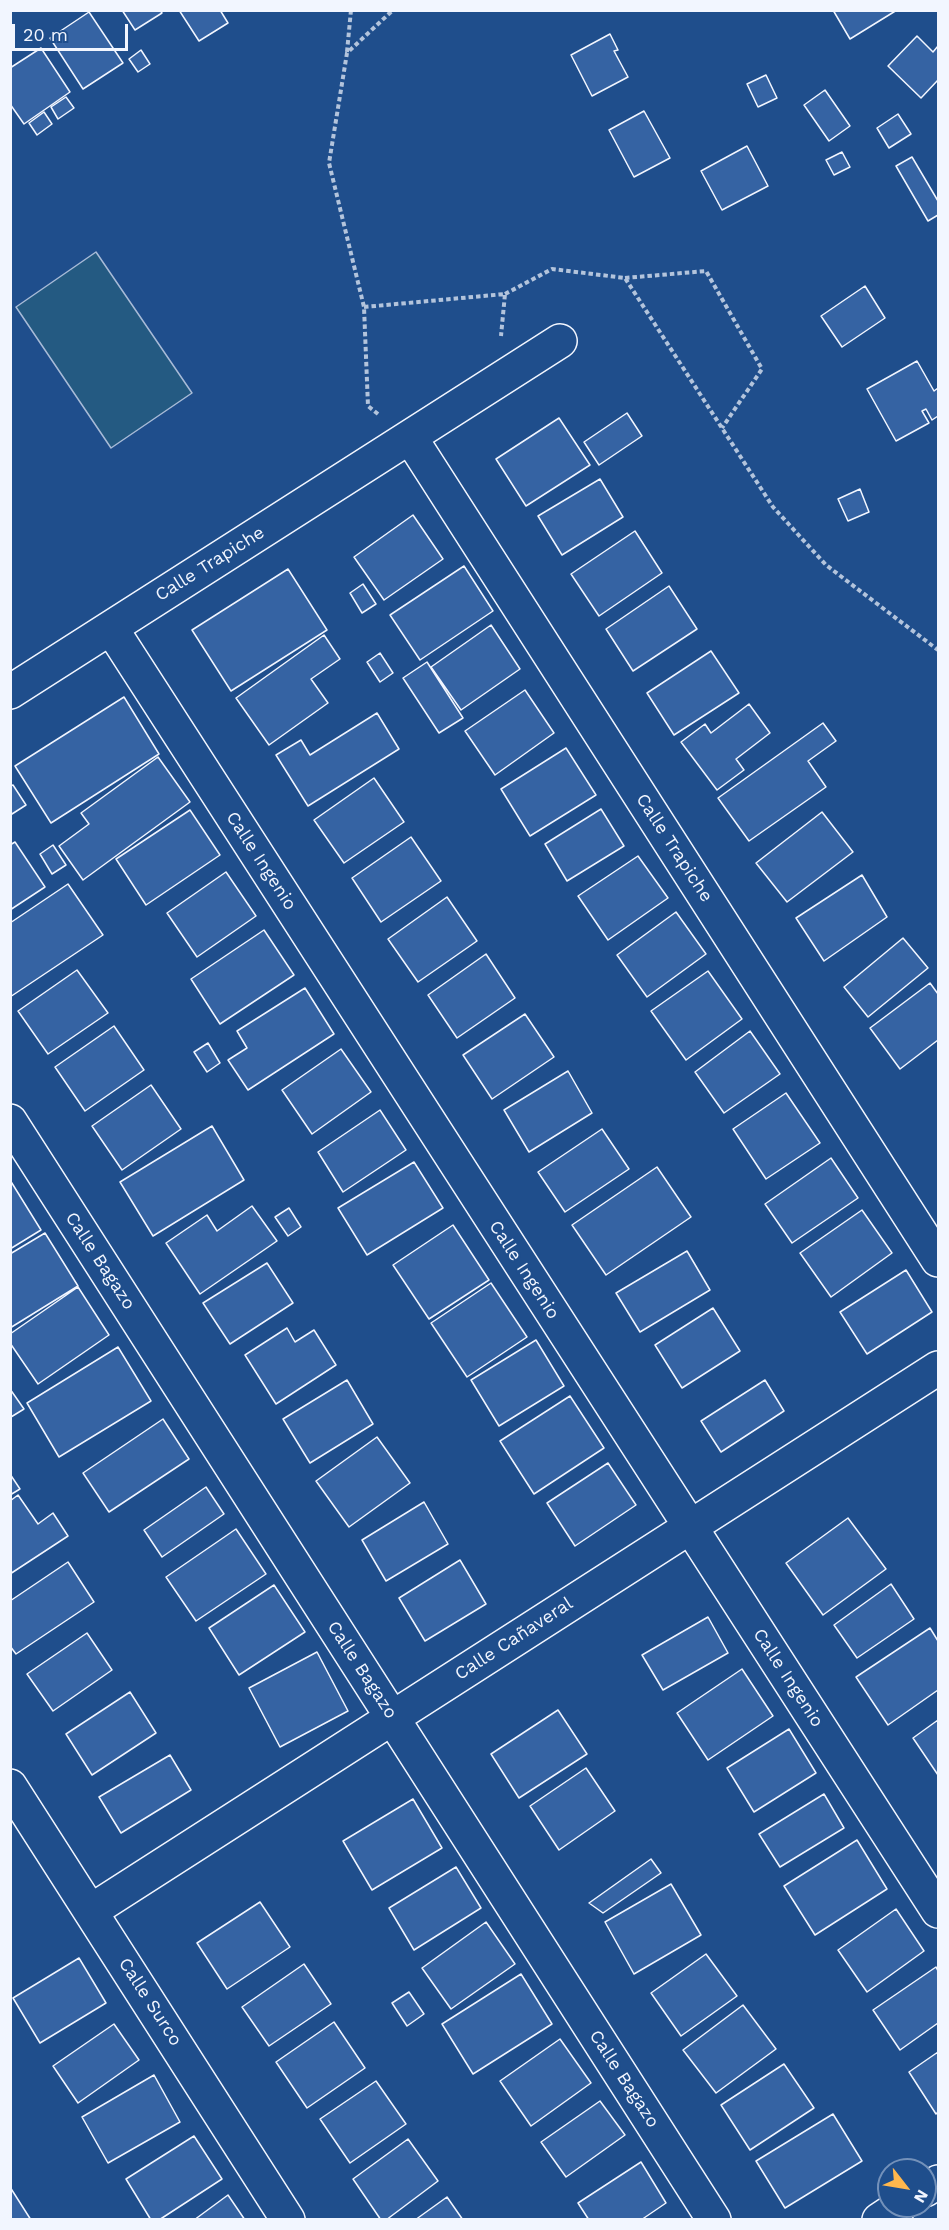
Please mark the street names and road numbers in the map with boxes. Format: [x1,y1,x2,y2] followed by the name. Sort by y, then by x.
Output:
[151,522,269,606] street label: Calle Trapiche
[631,790,717,906] street label: Calle Trapiche
[221,808,301,914] street label: Calle Ingenio
[60,1208,140,1314] street label: Calle Bagazo
[484,1217,564,1323] street label: Calle Ingenio
[451,1593,577,1685] street label: Calle Cañaveral
[322,1617,402,1723] street label: Calle Bagazo
[748,1625,828,1731] street label: Calle Ingenio
[114,1954,186,2050] street label: Calle Surco
[584,2026,664,2132] street label: Calle Bagazo

